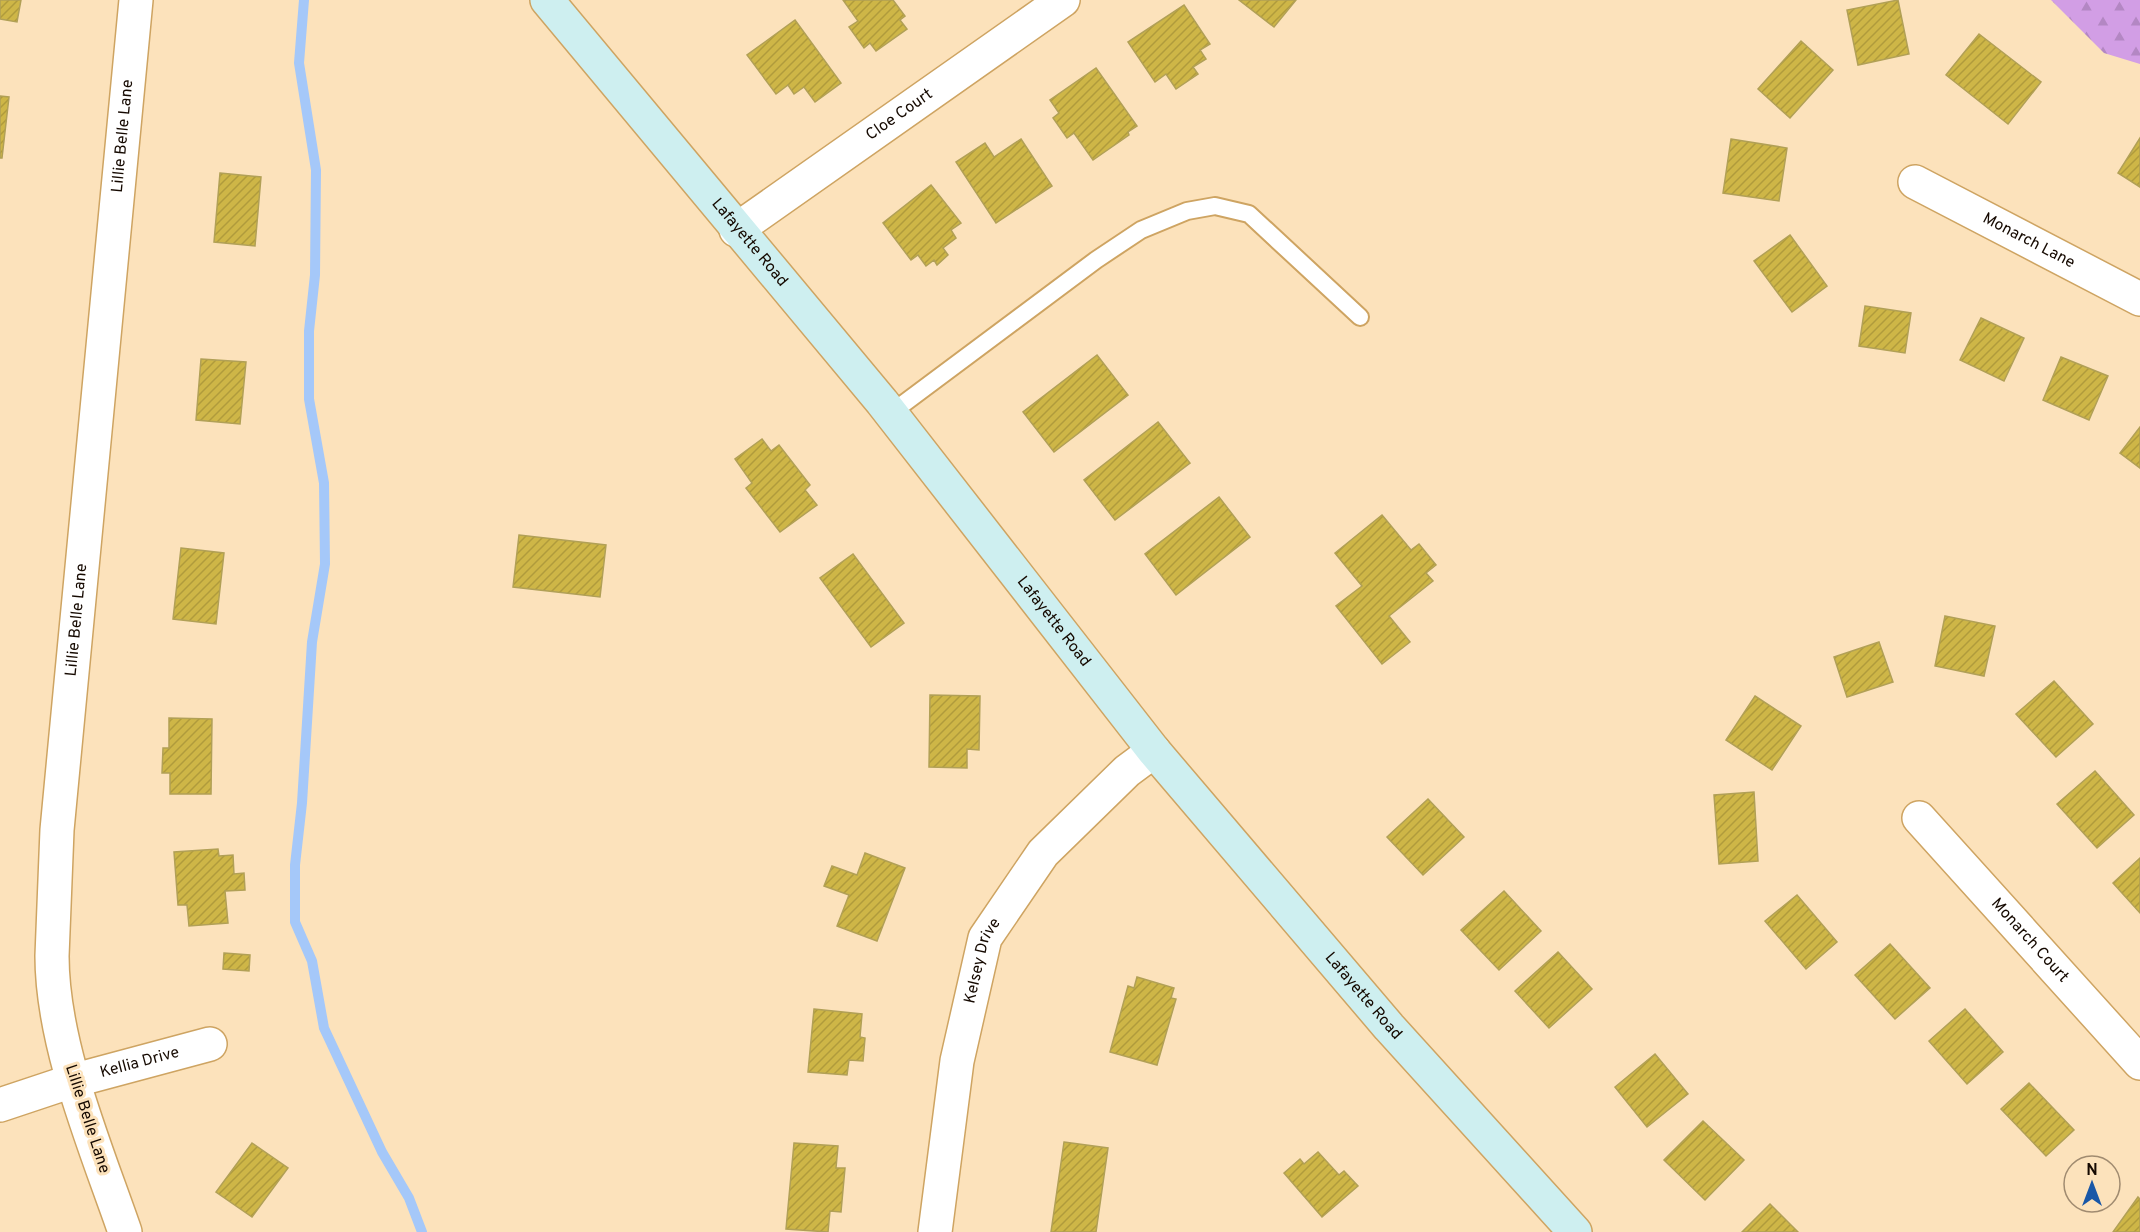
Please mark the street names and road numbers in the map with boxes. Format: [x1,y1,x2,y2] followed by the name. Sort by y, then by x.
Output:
[108,79,138,193] street label: Lillie Belle Lane
[862,85,937,145] street label: Cloe Court
[707,194,792,291] street label: Lafayette Road
[1979,209,2078,273] street label: Monarch Lane
[62,563,92,677] street label: Lillie Belle Lane
[1012,573,1095,671] street label: Lafayette Road
[1986,894,2073,987] street label: Monarch Court
[960,914,1006,1006] street label: Kelsey Drive
[1320,948,1406,1044] street label: Lafayette Road
[98,1043,182,1083] street label: Kellia Drive
[60,1062,114,1176] street label: Lillie Belle Lane

